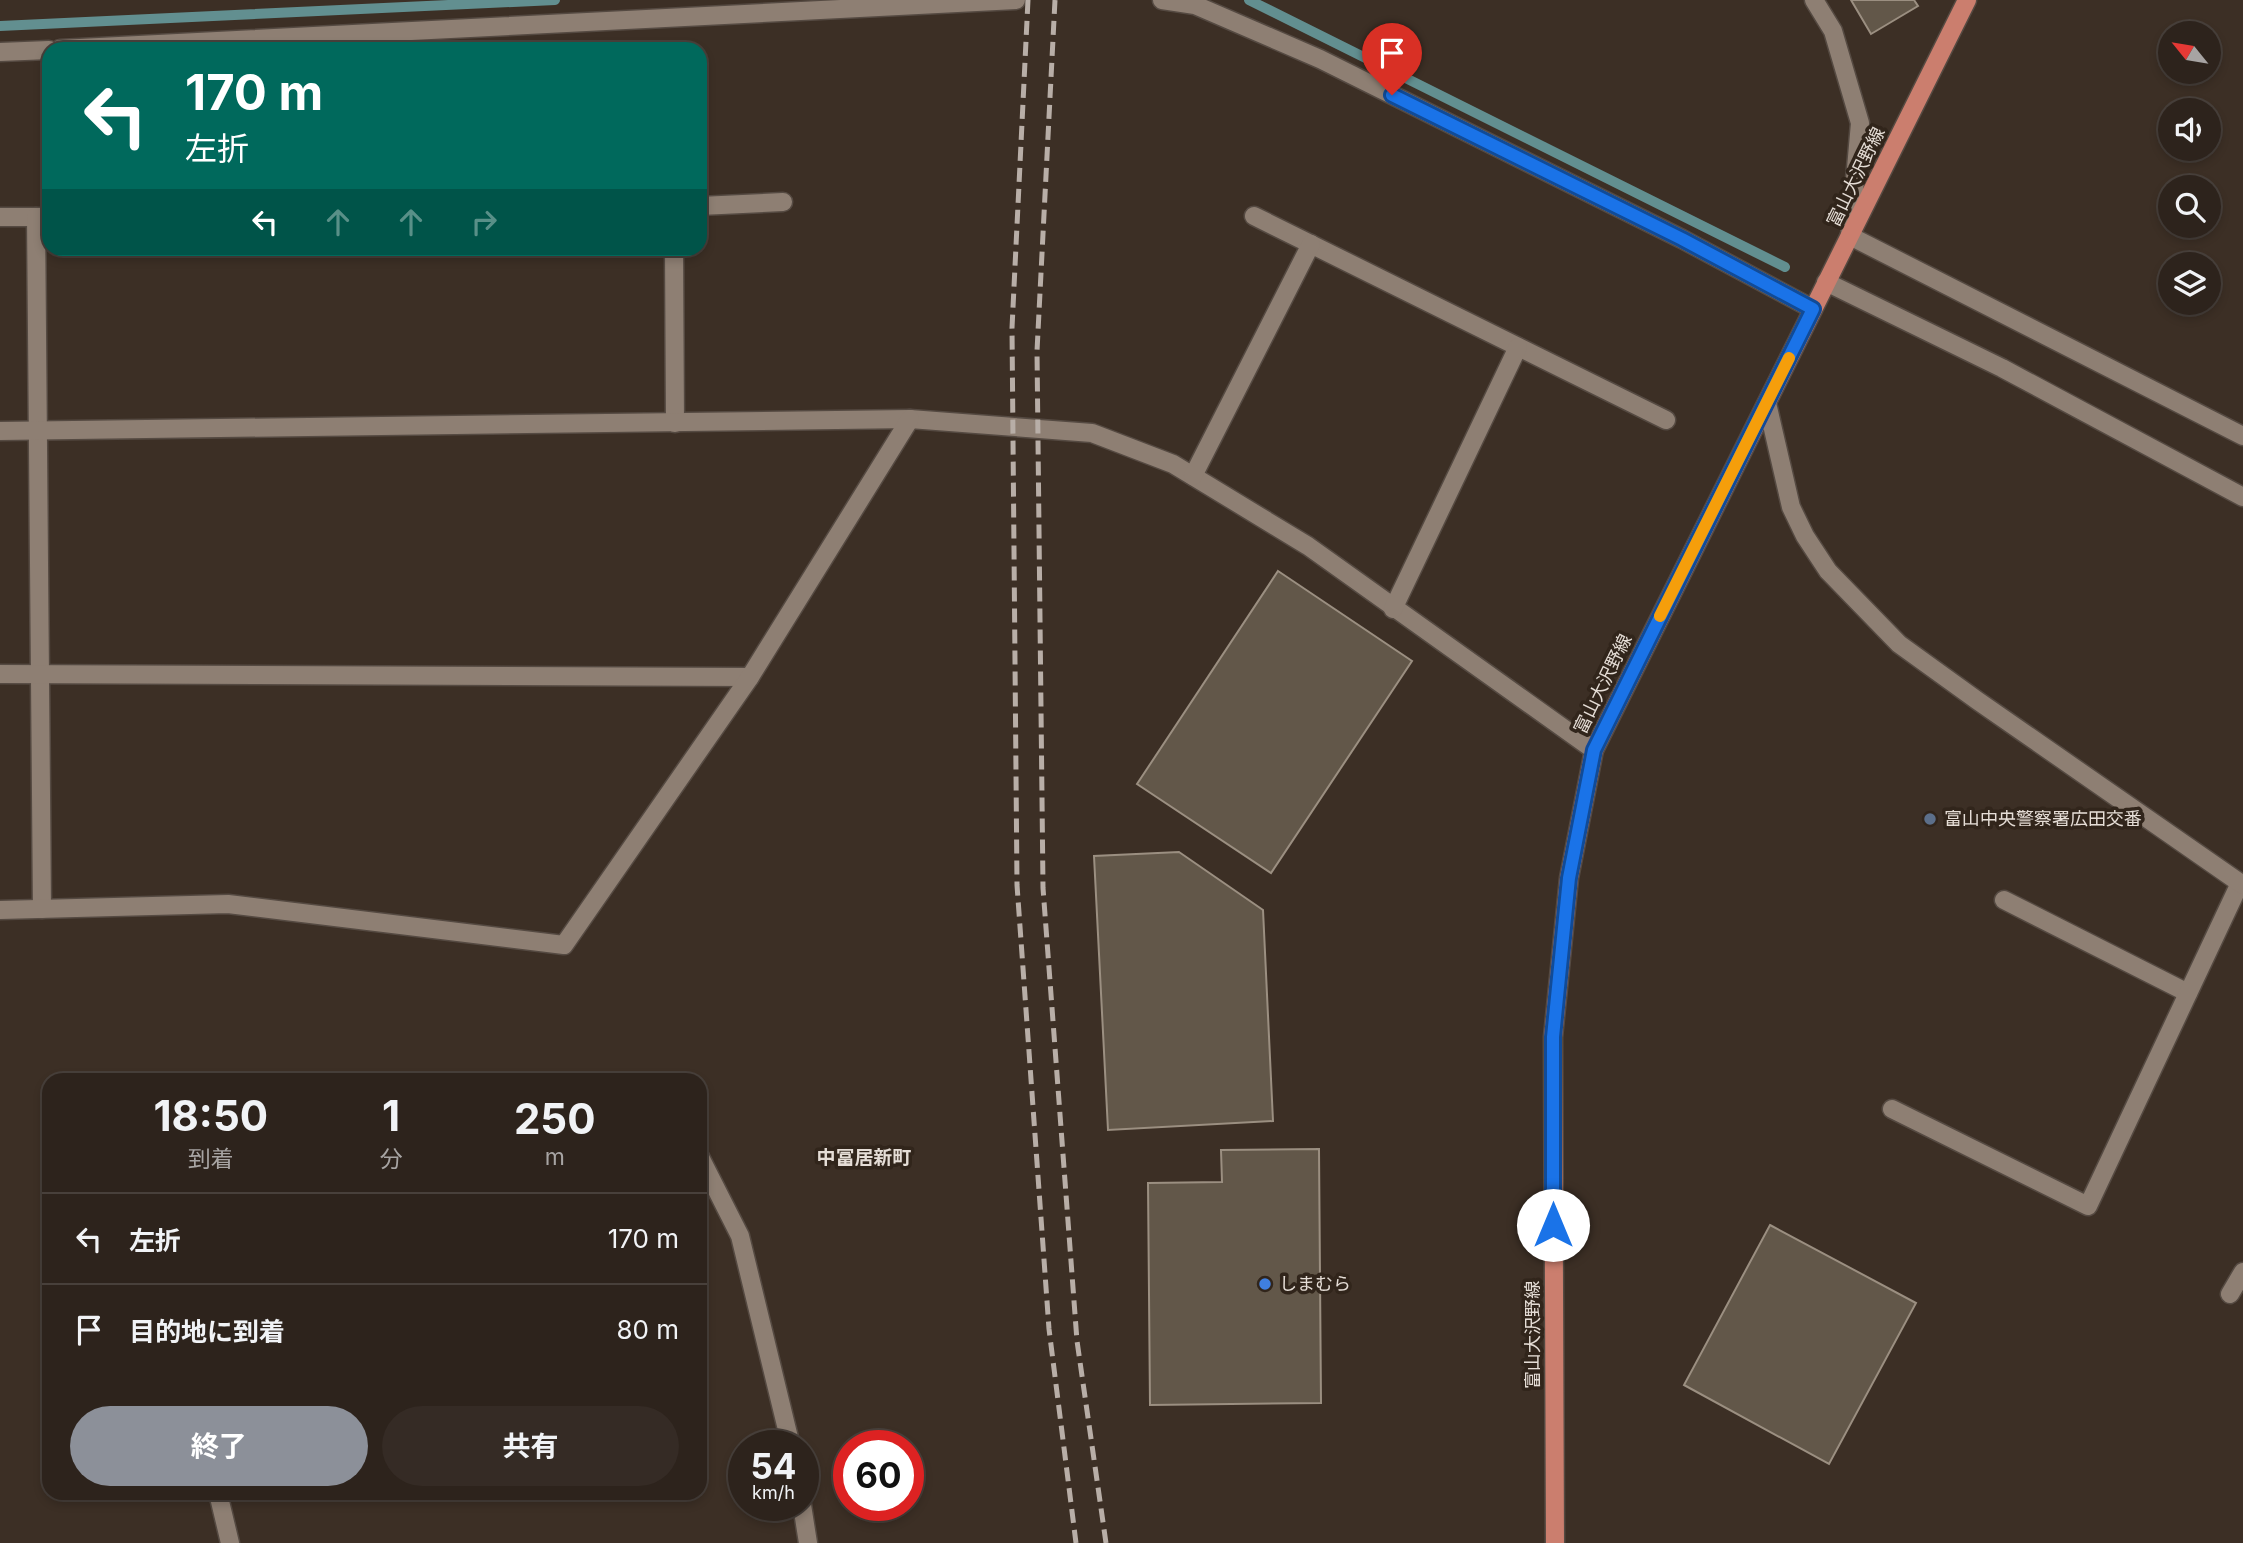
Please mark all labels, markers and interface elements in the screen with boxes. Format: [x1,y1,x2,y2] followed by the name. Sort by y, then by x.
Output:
[2158,21,2221,84] north arrow
[2158,21,2221,315] map controls
[1362,23,1422,95] pin
[1373,34,1411,72] icon: arrive
[185,63,323,122] text: 170 m
[70,70,161,161] icon: left
[2158,98,2221,161] button: sound
[1822,124,1889,230] street label: 富山大沢野線
[185,129,249,168] text: 左折
[2158,175,2221,238] button: search
[246,203,284,241] icon: left
[319,203,357,241] icon: ahead
[392,203,430,241] icon: ahead
[465,203,503,241] icon: right
[2158,252,2221,315] button: layers
[1569,631,1636,737] street label: 富山大沢野線
[1944,808,2142,829] place label: 富山中央警察署広田交番
[1922,811,1938,827] marker: 富山中央警察署広田交番
[153,1090,268,1141] text: 18:50
[382,1090,400,1141] text: 1
[514,1093,596,1144] text: 250
[545,1143,565,1171] text: m
[188,1145,234,1173] text: 到着
[379,1145,402,1173] text: 分
[816,1146,912,1169] district label: 中冨居新町
[1516,1188,1590,1262] position arrow
[70,1220,108,1258] icon: left
[608,1223,679,1254] text: 170 m
[129,1225,181,1256] text: 左折
[1279,1273,1351,1294] place label: しまむら
[1257,1276,1273,1292] marker: しまむら
[1522,1281,1543,1389] street label: 富山大沢野線
[70,1311,108,1349] icon: arrive
[616,1314,679,1345] text: 80 m
[129,1316,285,1347] text: 目的地に到着
[70,1406,368,1486] button: 終了
[382,1406,679,1486] button: 共有
[833,1430,924,1521] speed limit sign: 60
[750,1445,797,1487] text: 54
[752,1482,795,1503] text: km/h

